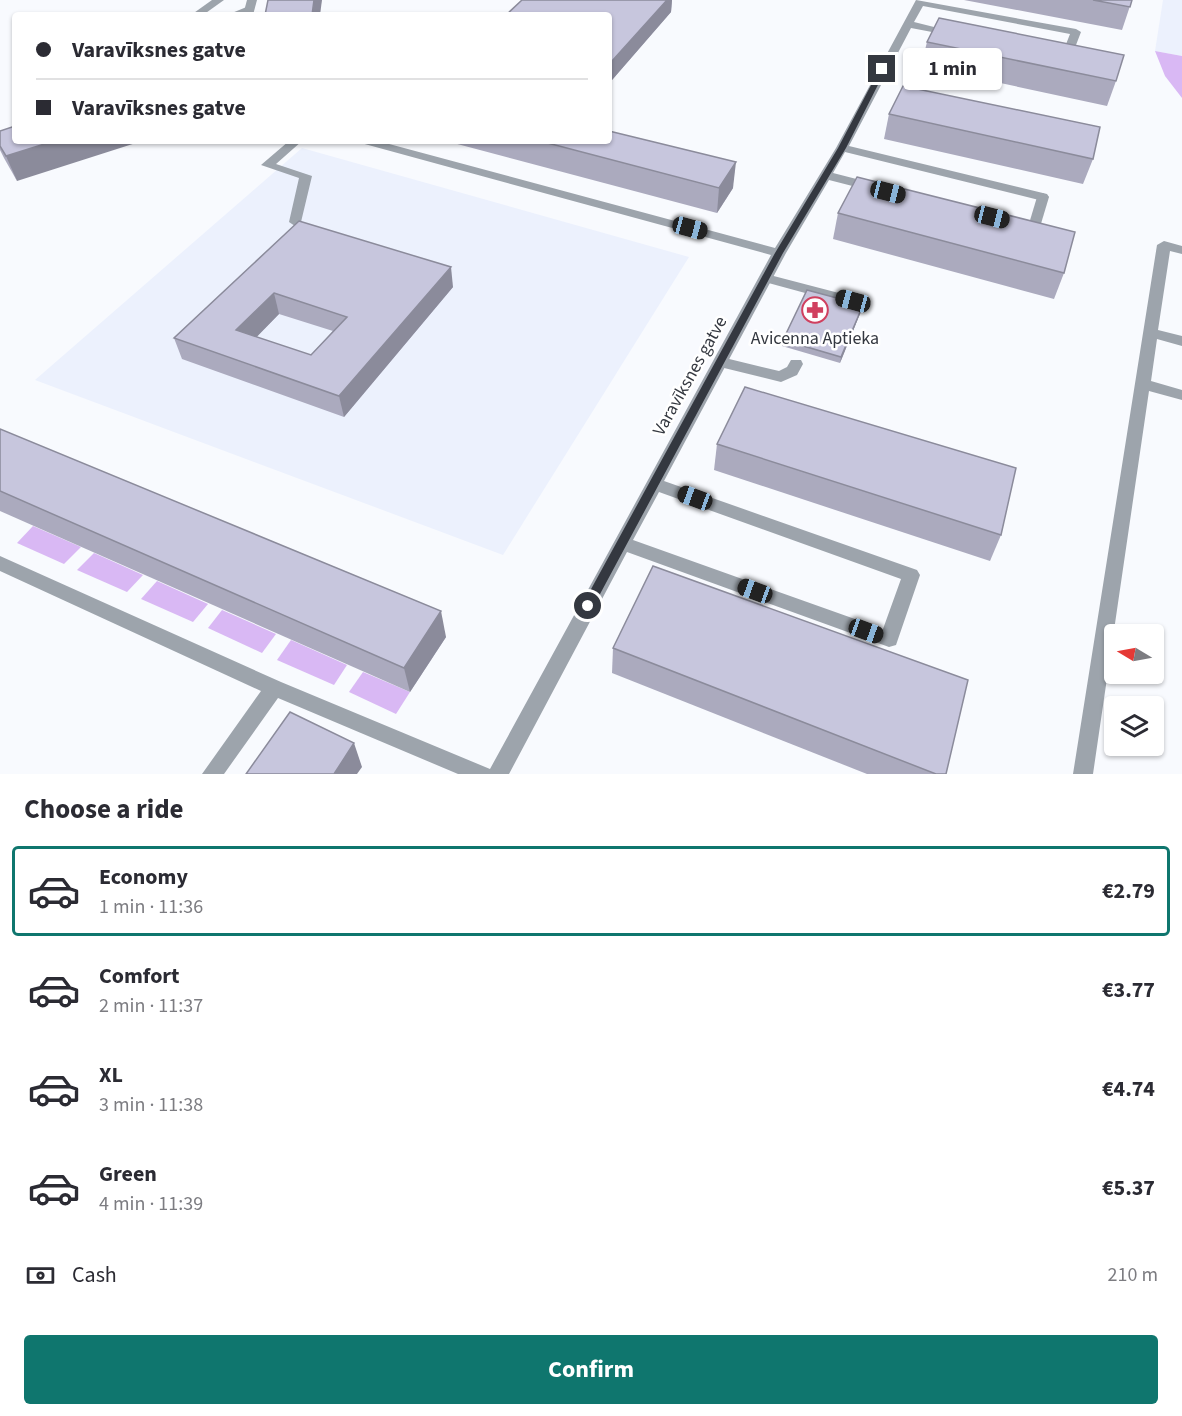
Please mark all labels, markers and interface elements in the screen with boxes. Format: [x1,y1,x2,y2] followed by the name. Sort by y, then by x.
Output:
[72,34,246,66] text: Varavīksnes gatve
[903,48,1002,90] callout: 1 min
[868,55,895,82] route end
[928,55,977,83] text: 1 min
[72,92,246,124] text: Varavīksnes gatve
[868,179,908,205] car
[972,204,1012,230] car
[670,215,710,241] car
[833,288,873,314] car
[800,295,830,325] pharmacy icon: Avicenna Aptieka
[647,312,733,440] street label: Varavīksnes gatve
[751,326,879,351] place label: Avicenna Aptieka
[675,483,715,513] car
[735,576,775,606] car
[574,592,601,619] route start
[846,616,886,646] car
[1104,624,1164,684] north arrow
[1104,624,1164,756] map controls
[1104,696,1164,756] button: layers
[24,790,184,829] text: Choose a ride
[99,861,188,893] text: Economy
[27,864,81,918] icon: car
[1102,875,1155,907] text: €2.79
[99,893,203,921] text: 1 min · 11:36
[99,960,180,992] text: Comfort
[27,963,81,1017] icon: car
[1102,974,1155,1006] text: €3.77
[99,992,203,1020] text: 2 min · 11:37
[99,1059,123,1091] text: XL
[27,1062,81,1116] icon: car
[1102,1073,1155,1105] text: €4.74
[99,1091,203,1119] text: 3 min · 11:38
[99,1158,157,1190] text: Green
[27,1161,81,1215] icon: car
[1102,1172,1155,1204] text: €5.37
[99,1190,203,1218] text: 4 min · 11:39
[24,1259,57,1292] icon: cash
[72,1259,117,1291] text: Cash
[1108,1261,1158,1289] text: 210 m
[24,1335,1158,1404] button: Confirm

